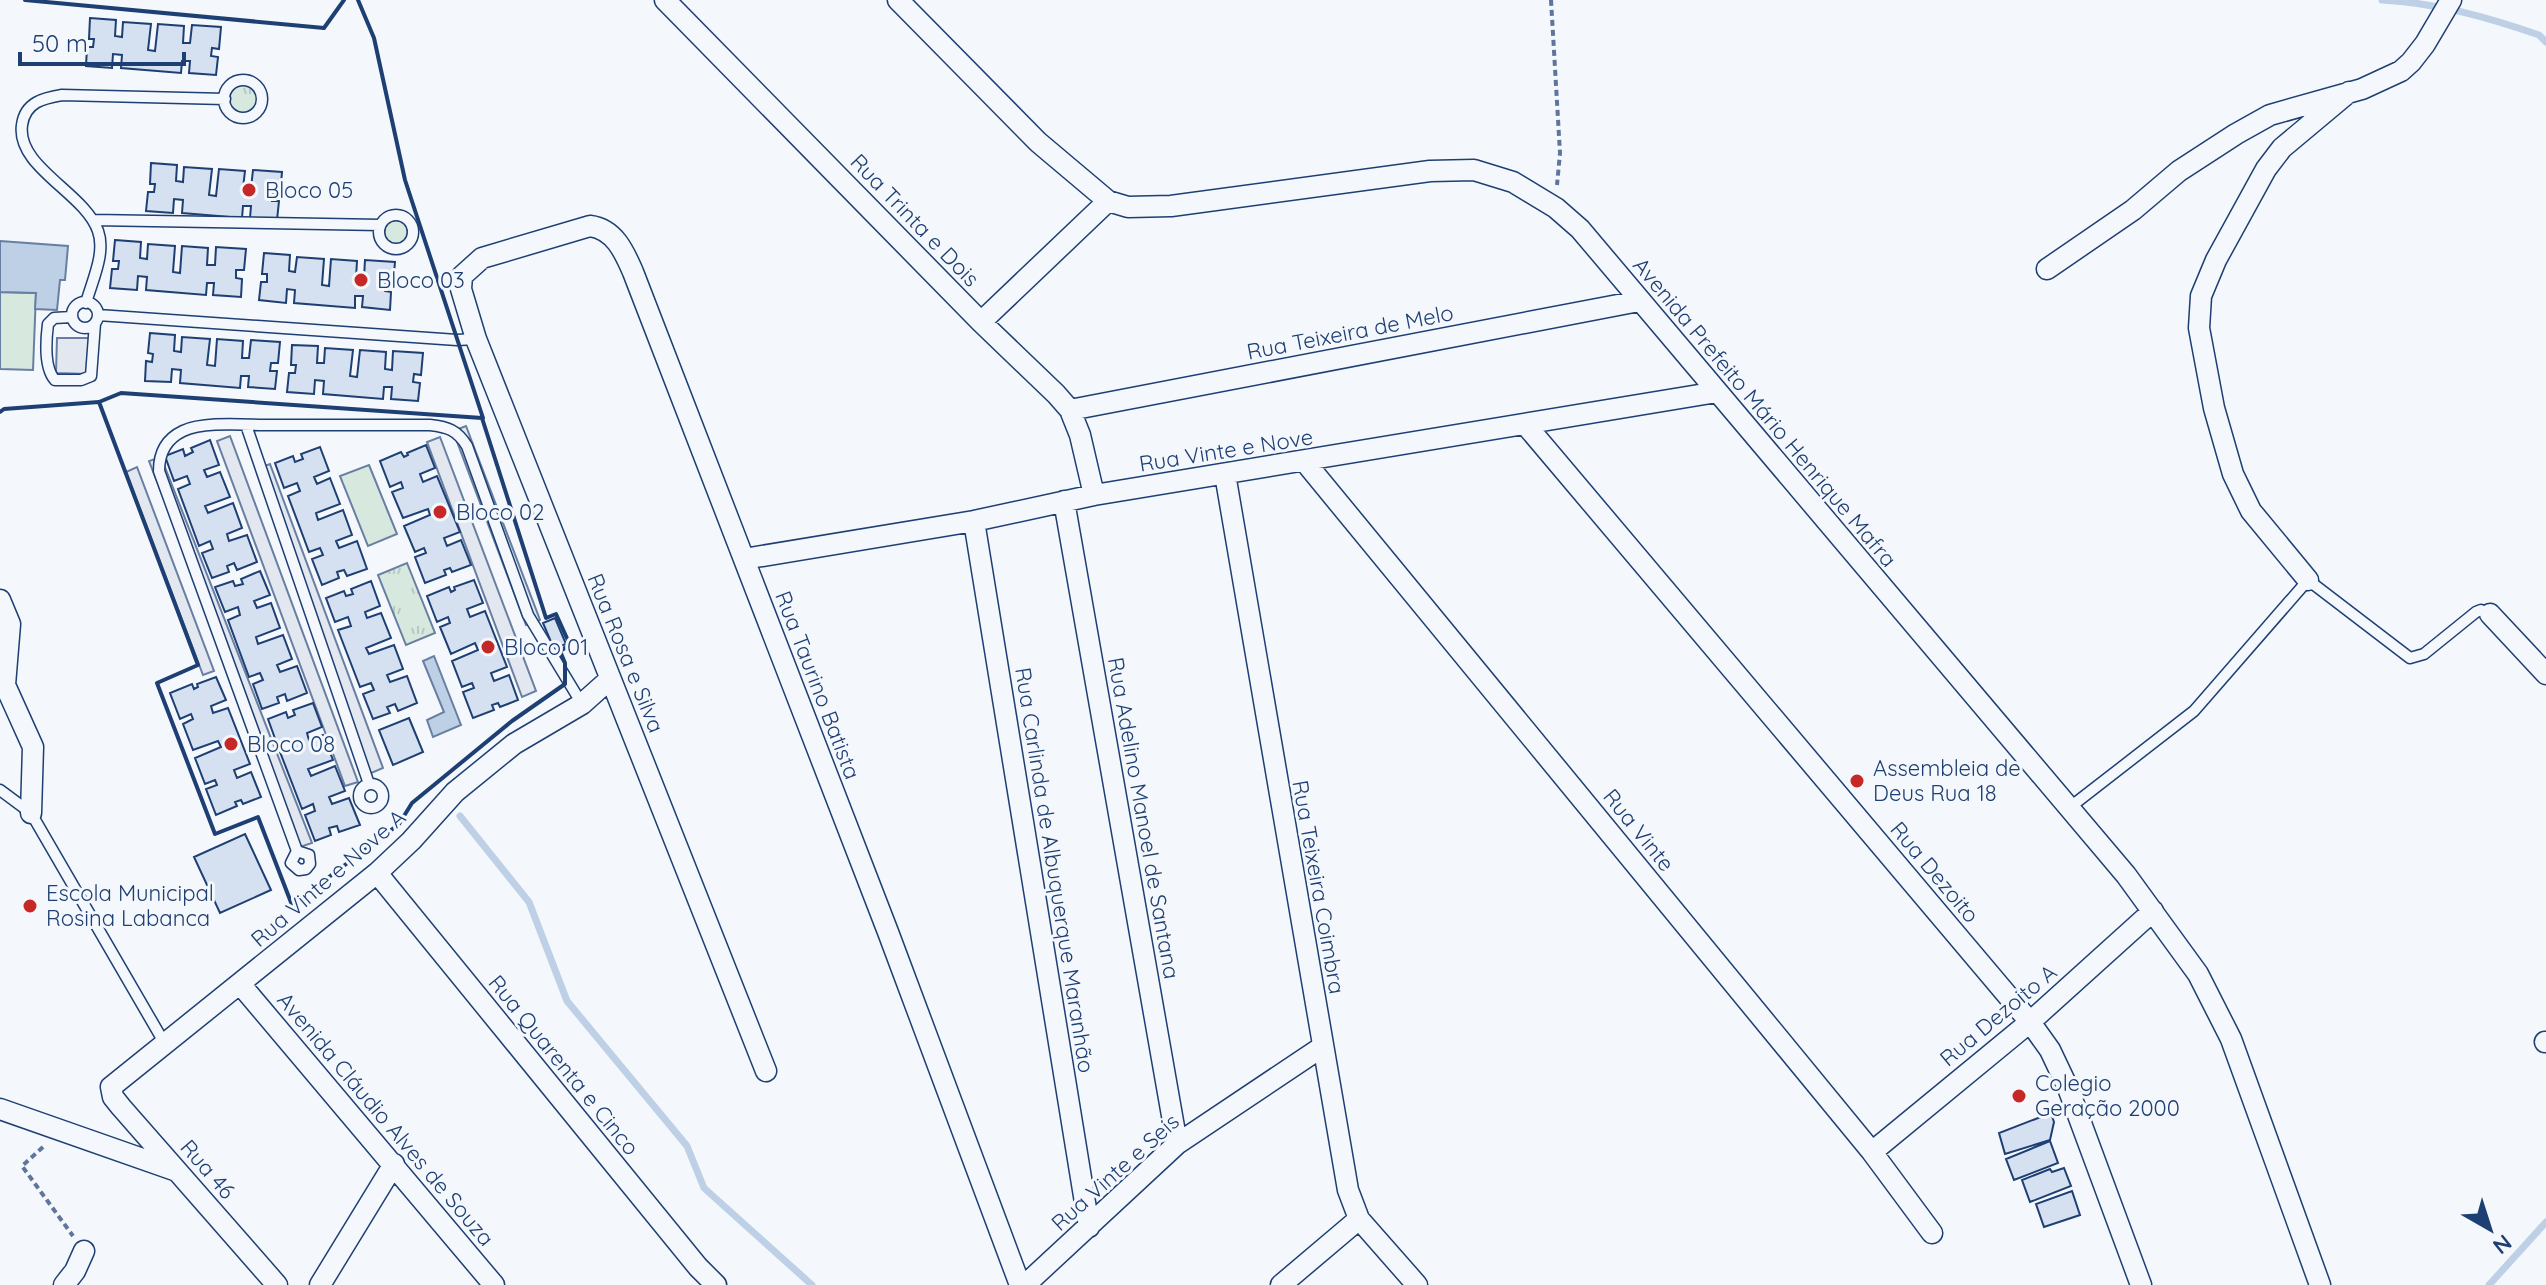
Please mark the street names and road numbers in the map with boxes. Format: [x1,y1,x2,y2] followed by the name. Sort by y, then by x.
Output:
[845,148,985,292] street label: Rua Trinta e Dois
[1627,252,1903,572] street label: Avenida Prefeito Mário Henrique Mafra
[1244,298,1456,366] street label: Rua Teixeira de Melo
[1137,422,1315,478] street label: Rua Vinte e Nove
[581,569,671,737] street label: Rua Rosa e Silva
[769,587,867,783] street label: Rua Taurino Batista
[1102,655,1186,981] street label: Rua Adelino Manoel de Santana
[1009,665,1101,1075] street label: Rua Carlinda de Albuquerque Maranhão
[1286,778,1352,996] street label: Rua Teixeira Coimbra
[1597,783,1681,877] street label: Rua Vinte
[245,803,411,953] street label: Rua Vinte e Nove A
[1884,816,1986,928] street label: Rua Dezoito
[1934,958,2062,1072] street label: Rua Dezoito A
[483,969,645,1161] street label: Rua Quarenta e Cinco
[271,986,501,1252] street label: Avenida Cláudio Alves de Souza
[1045,1107,1185,1237] street label: Rua Vinte e Seis
[175,1133,242,1205] street label: Rua 46

